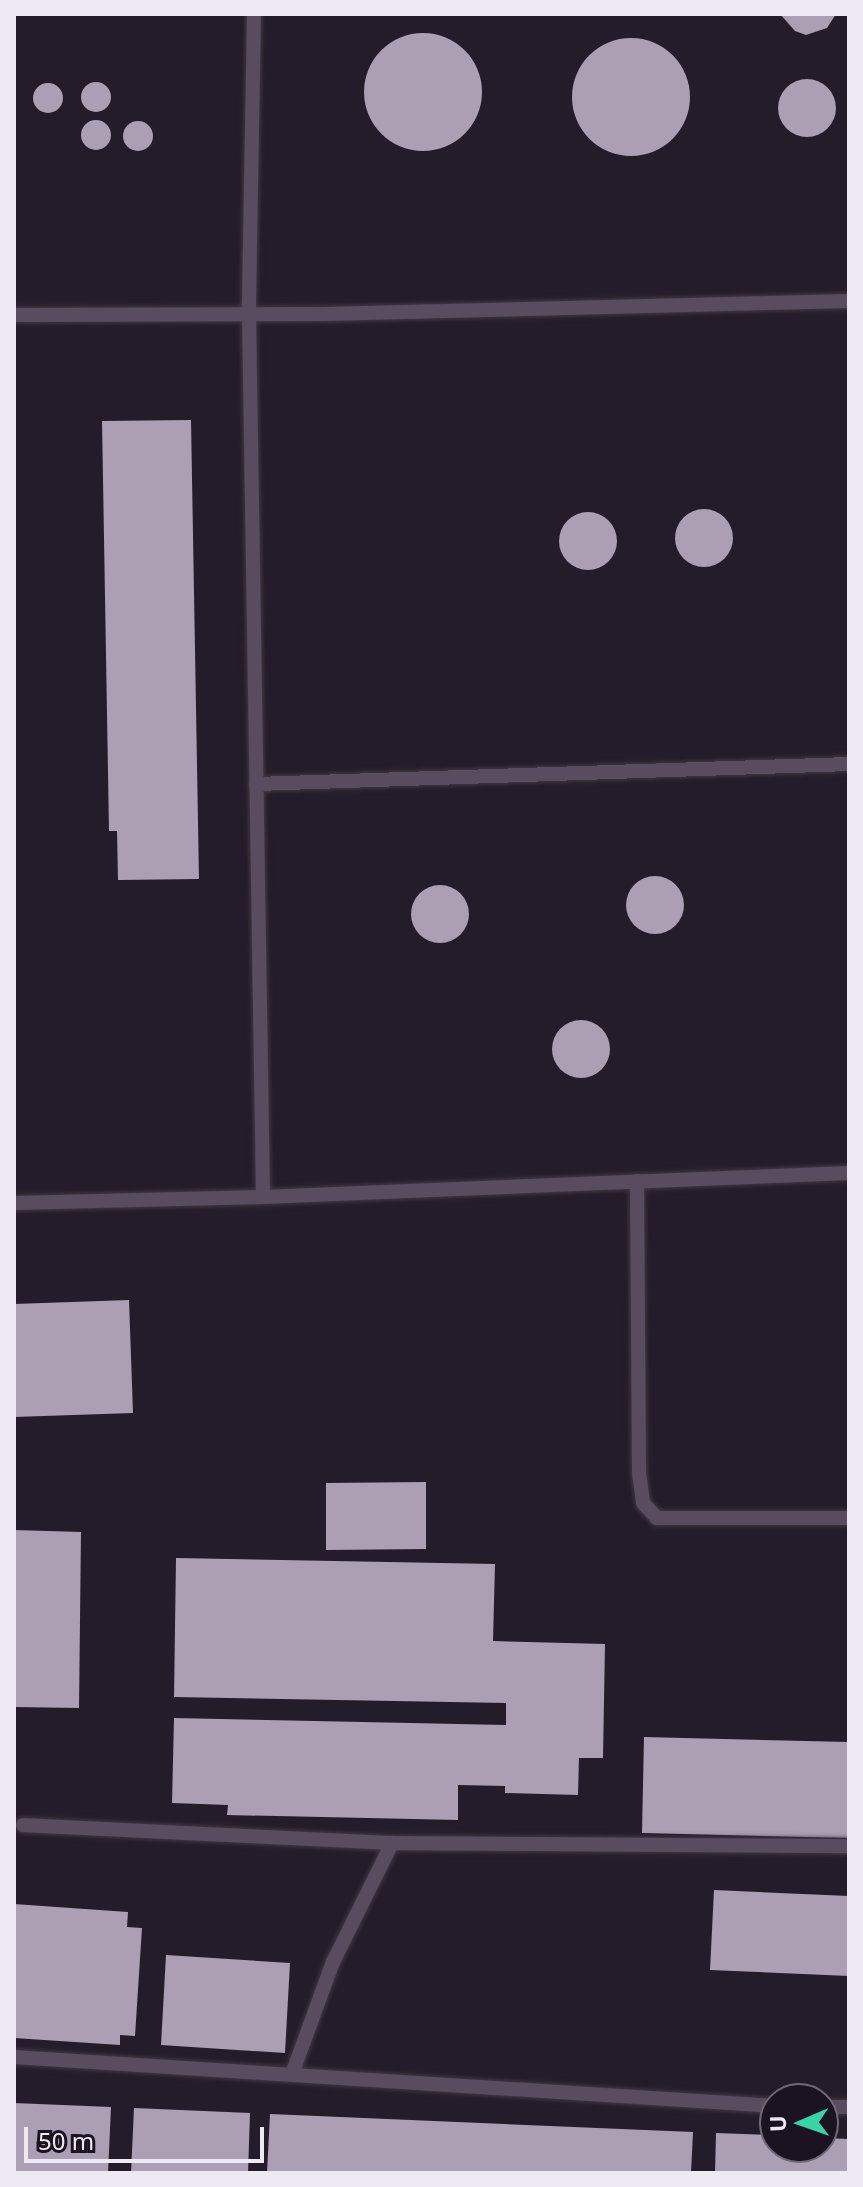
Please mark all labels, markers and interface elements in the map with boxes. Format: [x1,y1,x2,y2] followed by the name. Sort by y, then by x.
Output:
[759,2083,839,2163] north arrow
[28,2111,268,2161] scale bar
[762,2115,792,2133] text: U
[38,2124,94,2157] text: 50 m

